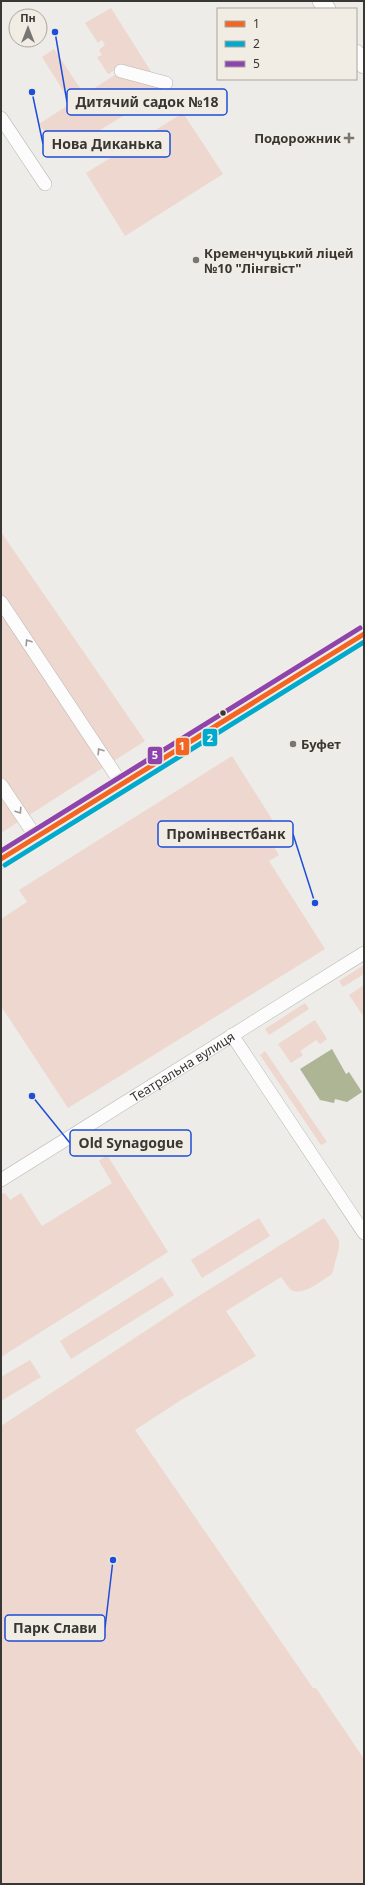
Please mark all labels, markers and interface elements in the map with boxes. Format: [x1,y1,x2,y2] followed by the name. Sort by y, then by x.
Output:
[8,8,48,48] north arrow
[217,8,357,80] legend
[20,10,36,25] text: Пн
[253,15,260,32] text: 1
[253,35,260,52] text: 2
[253,55,260,72] text: 5
[67,89,227,115] callout: Дитячий садок №18
[75,92,219,111] text: Дитячий садок №18
[254,129,341,147] place label: Подорожник
[43,131,170,157] callout: Нова Диканька
[344,133,354,143] marker: Подорожник
[52,134,162,153] text: Нова Диканька
[204,244,354,277] place label: Кременчуцький ліцей №10 "Лінгвіст"
[191,255,201,265] marker: Кременчуцький ліцей №10 "Лінгвіст"
[26,640,33,647] one-way arrow
[218,708,228,718] unlabelled marker
[202,728,218,747] line badge: 2
[207,730,213,745] text: 2
[301,735,341,753] place label: Буфет
[175,737,190,756] line badge: 1
[179,738,185,753] text: 1
[288,739,298,749] marker: Буфет
[147,746,163,765] line badge: 5
[152,747,158,762] text: 5
[97,748,105,755] one-way arrow
[14,807,22,814] one-way arrow
[158,821,293,847] callout: Промінвестбанк
[166,824,286,843] text: Промінвестбанк
[127,1027,238,1106] street label: Театральна вулиця
[70,1130,191,1156] callout: Old Synagogue
[79,1133,183,1152] text: Old Synagogue
[5,1615,105,1641] callout: Парк Слави
[13,1618,97,1637] text: Парк Слави

